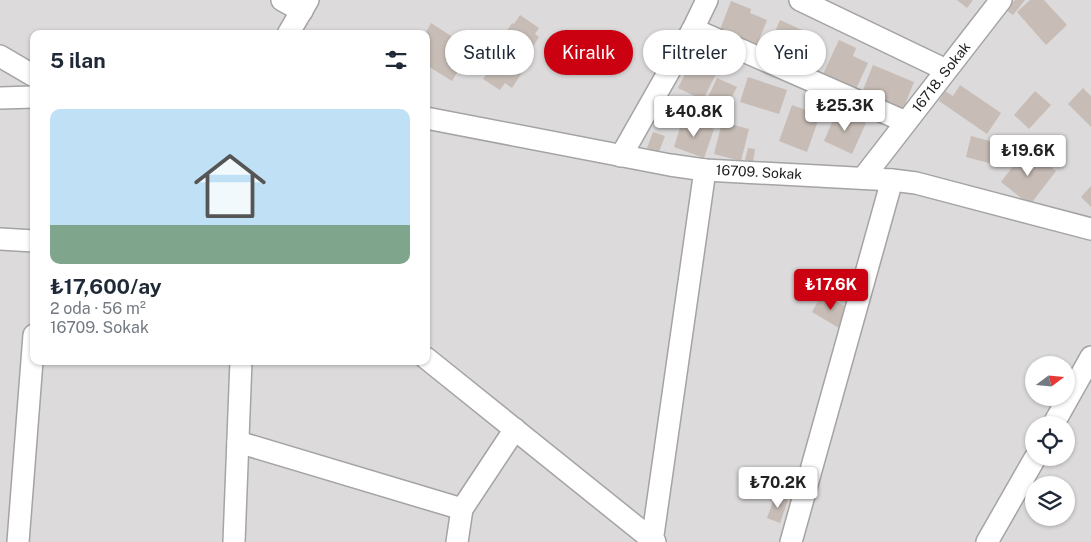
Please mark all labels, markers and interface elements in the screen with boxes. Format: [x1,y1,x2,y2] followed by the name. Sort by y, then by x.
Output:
[445,30,534,75] chip: Satılık
[544,30,633,75] chip: Kiralık
[643,30,746,75] chip: Filtreler
[756,30,826,75] chip: Yeni
[909,39,973,115] street label: 16718. Sokak
[382,46,410,74] icon: filters
[50,48,106,73] text: 5 ilan
[804,90,886,132] pin: ₺25.3K
[653,96,735,138] pin: ₺40.8K
[816,96,874,115] text: ₺25.3K
[665,102,723,121] text: ₺40.8K
[987,134,1069,177] pin: ₺19.6K
[185,141,275,231] icon: home
[1001,141,1055,160] text: ₺19.6K
[715,162,803,182] street label: 16709. Sokak
[790,268,872,311] pin: ₺17.6K
[50,274,161,299] text: ₺17,600/ay
[805,275,857,294] text: ₺17.6K
[50,299,146,318] text: 2 oda · 56 m²
[50,318,149,337] text: 16709. Sokak
[1025,356,1075,406] north arrow
[1025,356,1075,526] map controls
[1025,416,1075,466] button: locate
[737,466,819,509] pin: ₺70.2K
[750,473,806,492] text: ₺70.2K
[1025,476,1075,526] button: layers

